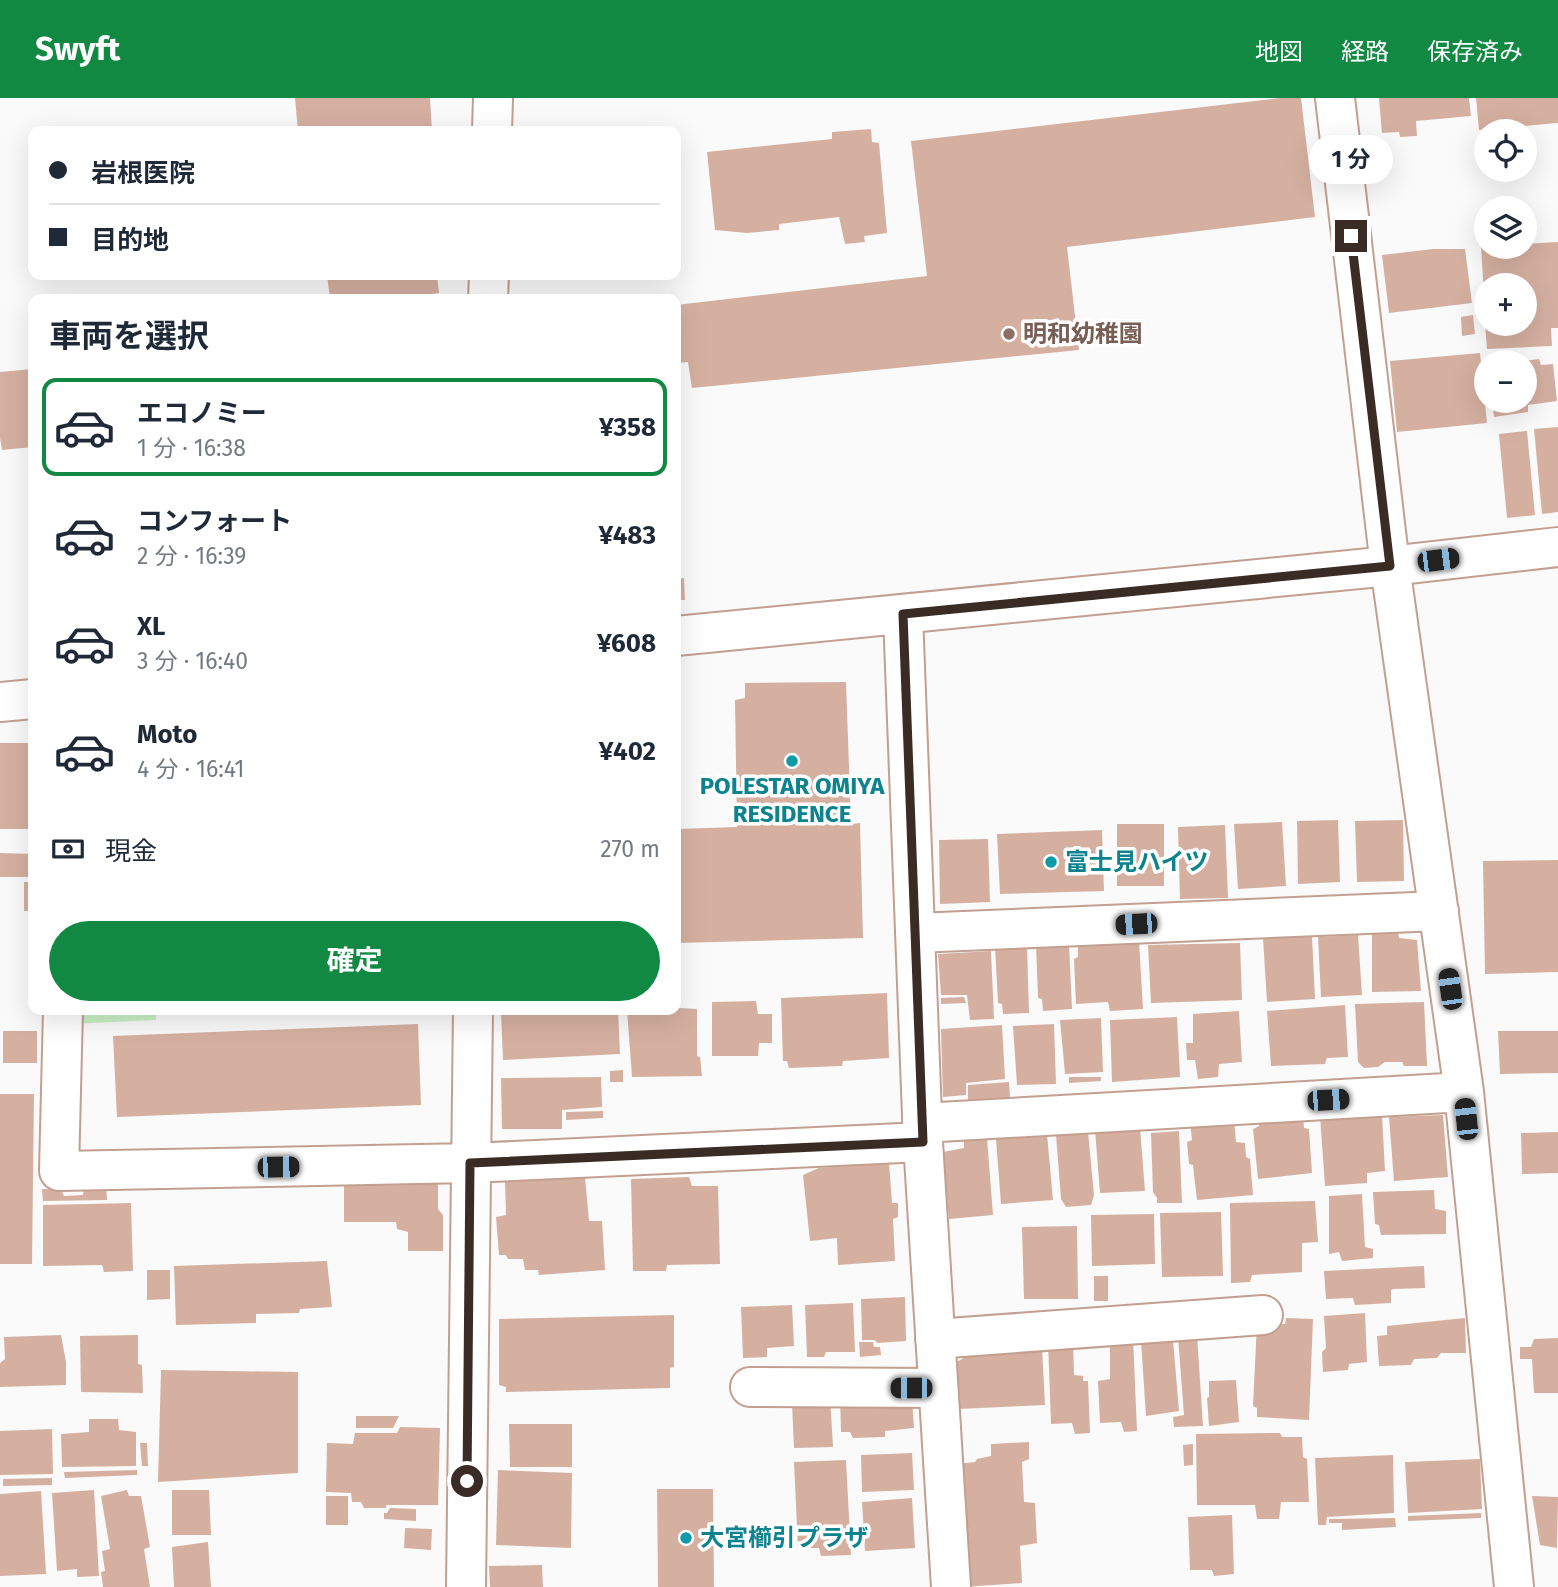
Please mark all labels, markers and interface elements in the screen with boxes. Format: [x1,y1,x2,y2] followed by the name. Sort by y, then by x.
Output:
[35,29,120,69] text: Swyft
[1255,38,1303,66] text: 地図
[1341,38,1389,66] text: 経路
[1427,38,1523,66] text: 保存済み
[1474,119,1537,413] map controls
[1474,119,1537,182] button: locate
[1309,135,1393,184] callout: 1 分
[1331,145,1371,173] text: 1 分
[91,158,195,189] text: 岩根医院
[1474,196,1537,259] button: layers
[1335,220,1367,252] route end
[91,225,169,256] text: 目的地
[1474,273,1537,336] button: +
[49,317,209,355] text: 車両を選択
[1023,320,1143,348] place label: 明和幼稚園
[1001,326,1017,342] marker: 明和幼稚園
[1474,350,1537,413] button: −
[53,396,116,459] icon: car
[137,398,267,429] text: エコノミー
[599,412,656,443] text: ¥358
[137,434,246,462] text: 1 分 · 16:38
[53,504,116,567] icon: car
[137,506,292,537] text: コンフォート
[598,520,656,551] text: ¥483
[137,542,246,570] text: 2 分 · 16:39
[1416,547,1461,573] car
[137,611,165,642] text: XL
[53,612,116,675] icon: car
[597,628,656,659] text: ¥608
[137,647,248,675] text: 3 分 · 16:40
[137,719,197,750] text: Moto
[53,720,116,783] icon: car
[599,736,656,767] text: ¥402
[784,753,800,769] marker: POLESTAR OMIYA RESIDENCE
[137,755,245,783] text: 4 分 · 16:41
[700,772,885,828] place label: POLESTAR OMIYA RESIDENCE
[49,830,87,868] icon: cash
[600,835,660,863] text: 270 m
[105,836,157,867] text: 現金
[1065,848,1209,876] place label: 富士見ハイツ
[1043,854,1059,870] marker: 富士見ハイツ
[1115,912,1158,936] car
[49,921,660,1001] button: 確定
[1437,967,1464,1011] car
[1307,1088,1350,1112] car
[1454,1097,1479,1141] car
[257,1156,300,1178] car
[891,1378,933,1399] car
[451,1465,483,1497] route start
[700,1524,868,1552] place label: 大宮櫛引プラザ
[678,1530,694,1546] marker: 大宮櫛引プラザ

